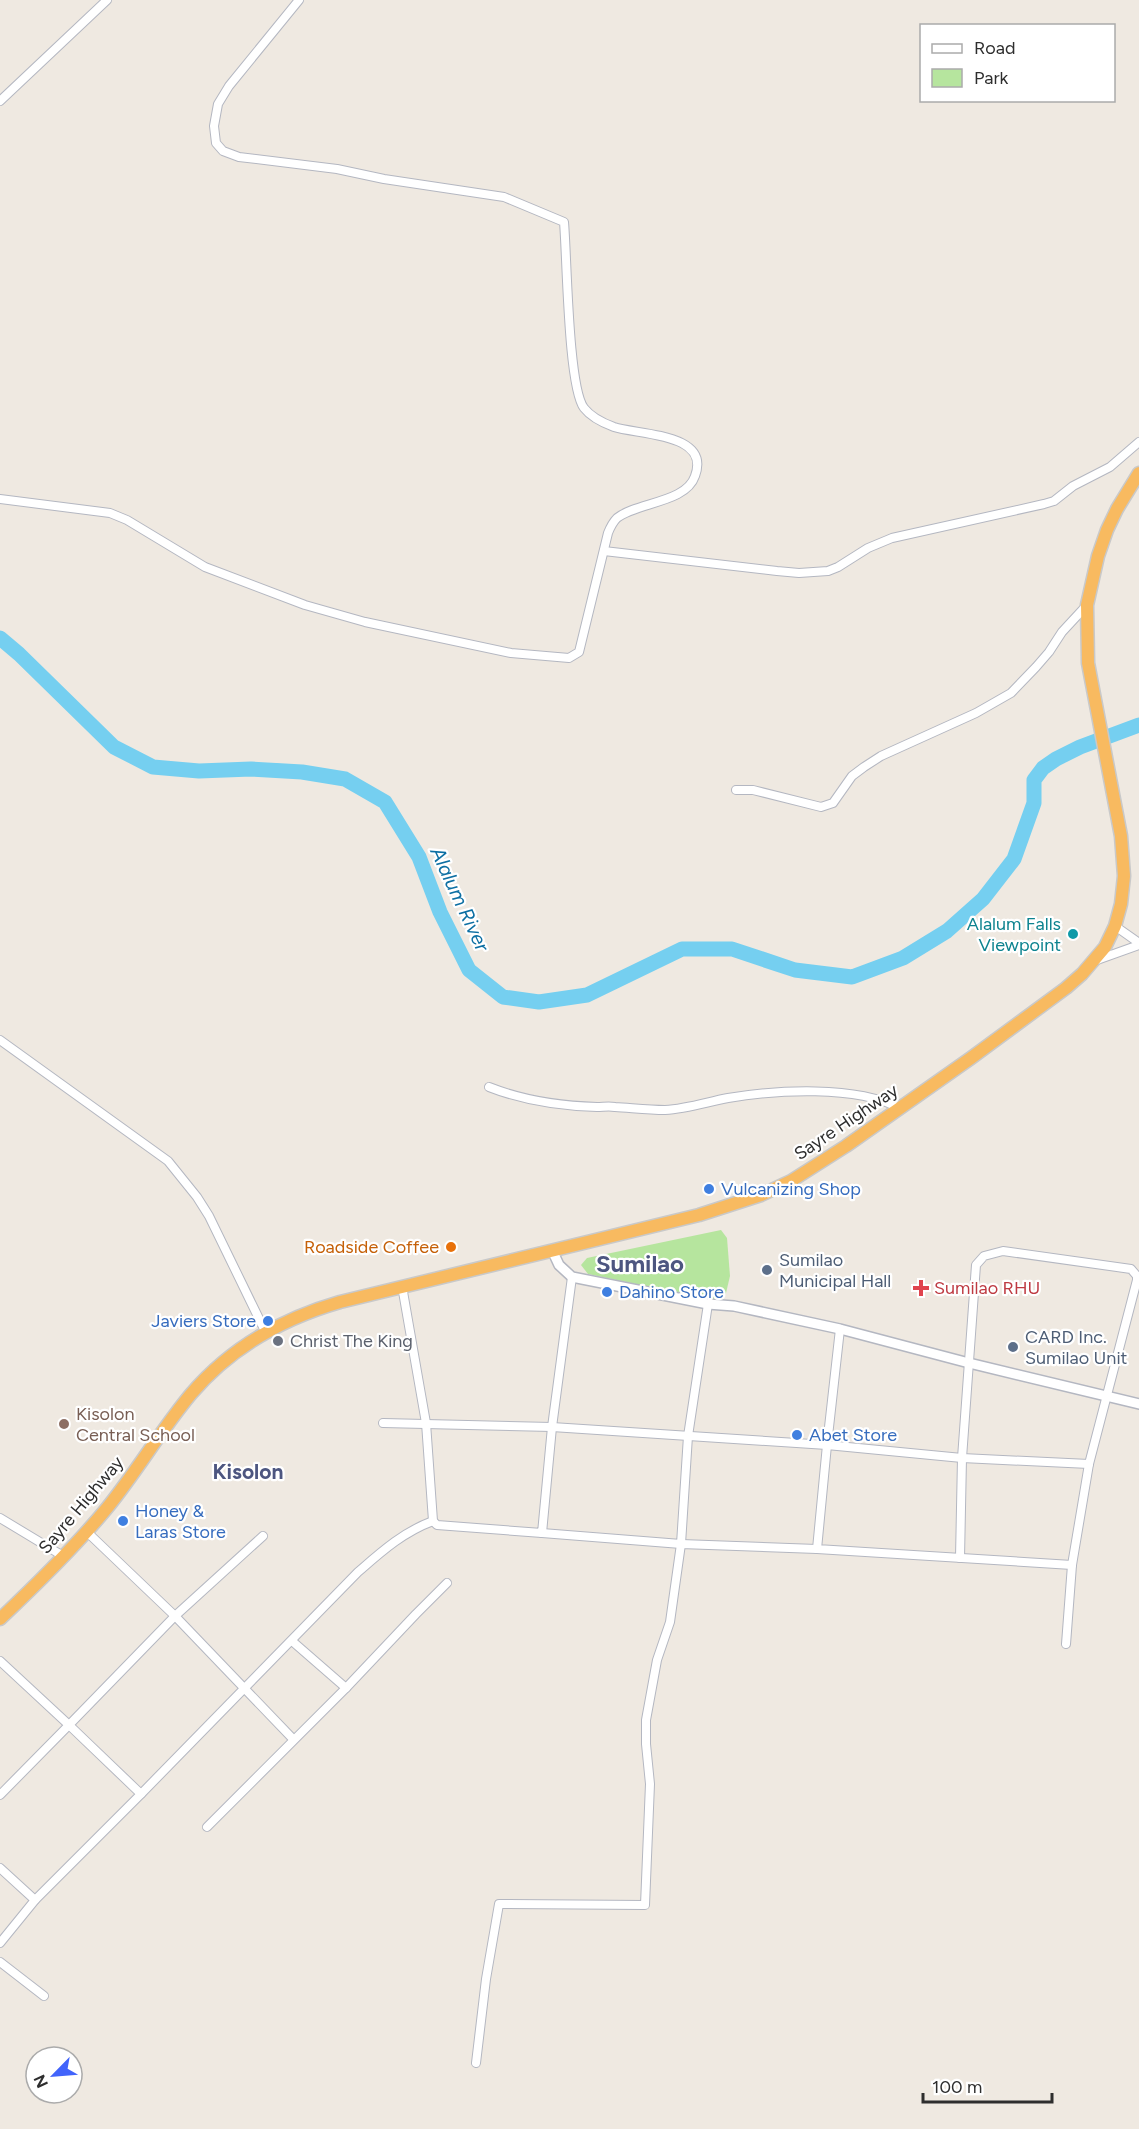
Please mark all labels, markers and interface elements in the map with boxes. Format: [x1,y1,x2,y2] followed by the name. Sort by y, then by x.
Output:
[920,24,1115,102] legend
[974,37,1015,59] text: Road
[974,67,1009,89] text: Park
[425,842,495,956] water label: Alalum River
[967,913,1061,956] place label: Alalum Falls Viewpoint
[1066,927,1080,941] marker: Alalum Falls Viewpoint
[790,1079,903,1165] street label: Sayre Highway
[721,1178,861,1200] place label: Vulcanizing Shop
[702,1182,716,1196] marker: Vulcanizing Shop
[304,1236,439,1258] place label: Roadside Coffee
[444,1240,458,1254] marker: Roadside Coffee
[596,1249,684,1278] district label: Sumilao
[779,1249,891,1292] place label: Sumilao Municipal Hall
[760,1263,774,1277] marker: Sumilao Municipal Hall
[934,1277,1040,1299] place label: Sumilao RHU
[912,1279,930,1297] marker: Sumilao RHU
[619,1281,724,1303] place label: Dahino Store
[600,1285,614,1299] marker: Dahino Store
[151,1310,256,1332] place label: Javiers Store
[261,1314,275,1328] marker: Javiers Store
[1025,1326,1128,1369] place label: CARD Inc. Sumilao Unit
[290,1330,413,1352] place label: Christ The King
[271,1334,285,1348] marker: Christ The King
[1006,1340,1020,1354] marker: CARD Inc. Sumilao Unit
[76,1403,195,1446] place label: Kisolon Central School
[57,1417,71,1431] marker: Kisolon Central School
[809,1424,897,1446] place label: Abet Store
[790,1428,804,1442] marker: Abet Store
[34,1451,128,1558] street label: Sayre Highway
[213,1459,283,1484] district label: Kisolon
[135,1500,226,1543] place label: Honey & Laras Store
[116,1514,130,1528] marker: Honey & Laras Store
[24,2045,84,2105] north arrow
[923,2066,1052,2104] scale bar
[30,2072,52,2091] text: N
[932,2076,982,2098] text: 100 m

